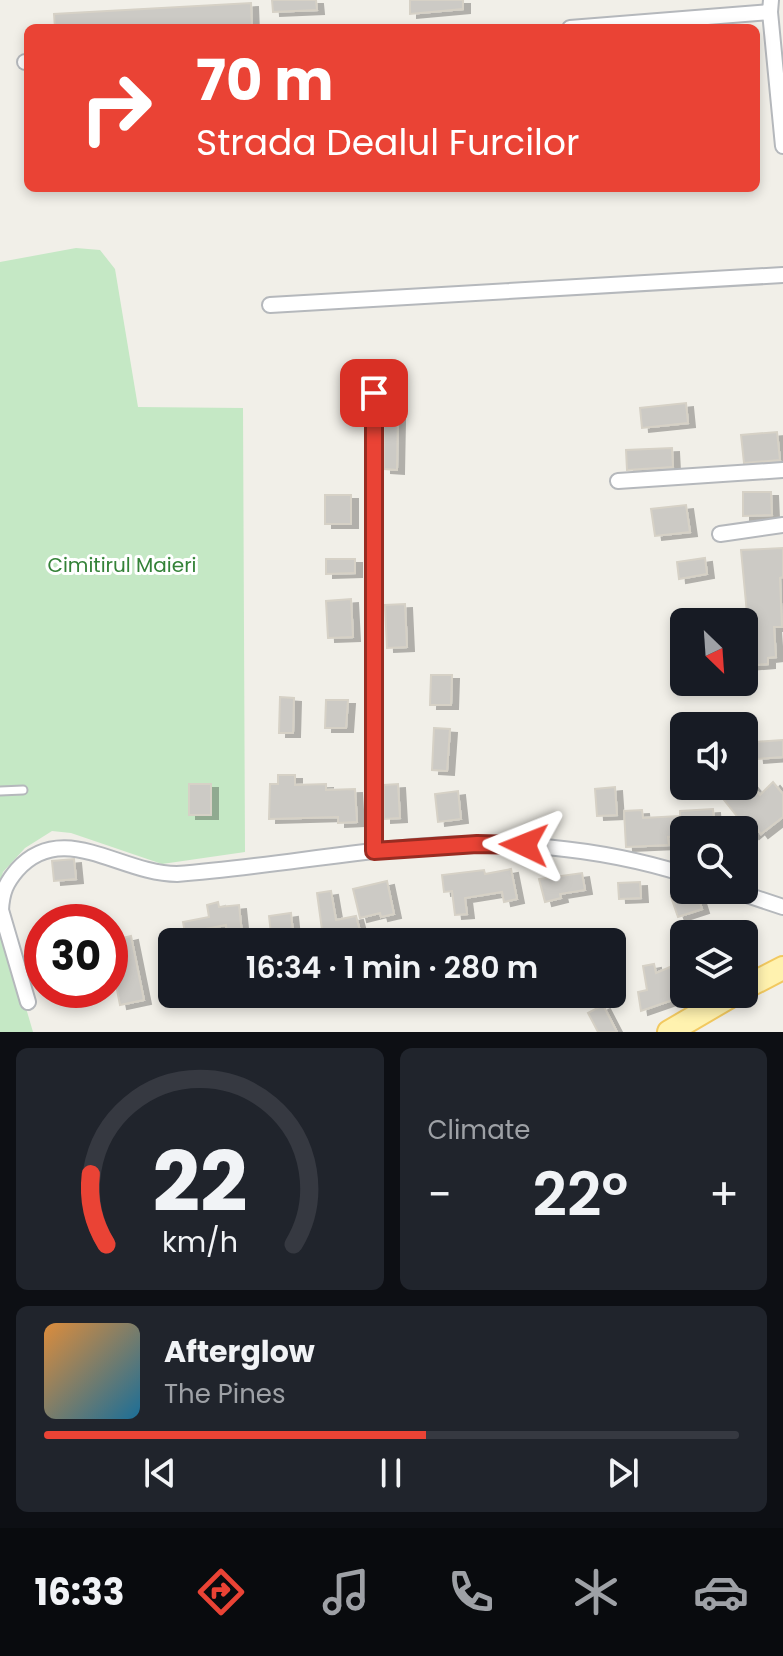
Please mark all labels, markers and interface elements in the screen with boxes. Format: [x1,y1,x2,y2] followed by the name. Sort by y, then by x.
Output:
[196,41,334,120] text: 70 m
[64,56,168,160] icon: right
[196,117,579,168] text: Strada Dealul Furcilor
[340,359,408,427] pin
[352,371,396,415] icon: arrive
[47,551,197,579] park label: Cimitirul Maieri
[670,608,758,696] north arrow
[670,608,758,1008] map controls
[670,712,758,800] button: sound
[482,803,566,887] position arrow
[670,816,758,904] button: search
[24,904,128,1008] speed limit sign: 30
[670,920,758,1008] button: layers
[246,946,538,989] text: 16:34 · 1 min · 280 m
[428,1112,530,1148] text: Climate
[152,1124,247,1240] text: 22
[533,1153,628,1237] text: 22°
[428,1164,452,1225] text: −
[709,1164,739,1225] text: +
[162,1222,238,1262] text: km/h
[164,1330,315,1373] text: Afterglow
[164,1376,286,1412] text: The Pines
[138,1451,182,1495] icon: previous
[369,1451,413,1495] icon: pause
[601,1451,645,1495] icon: next
[193,1564,249,1620] icon: directions
[318,1564,374,1620] icon: music
[443,1564,499,1620] icon: phone
[568,1564,624,1620] icon: climate
[693,1564,749,1620] icon: car
[34,1567,125,1618] text: 16:33

